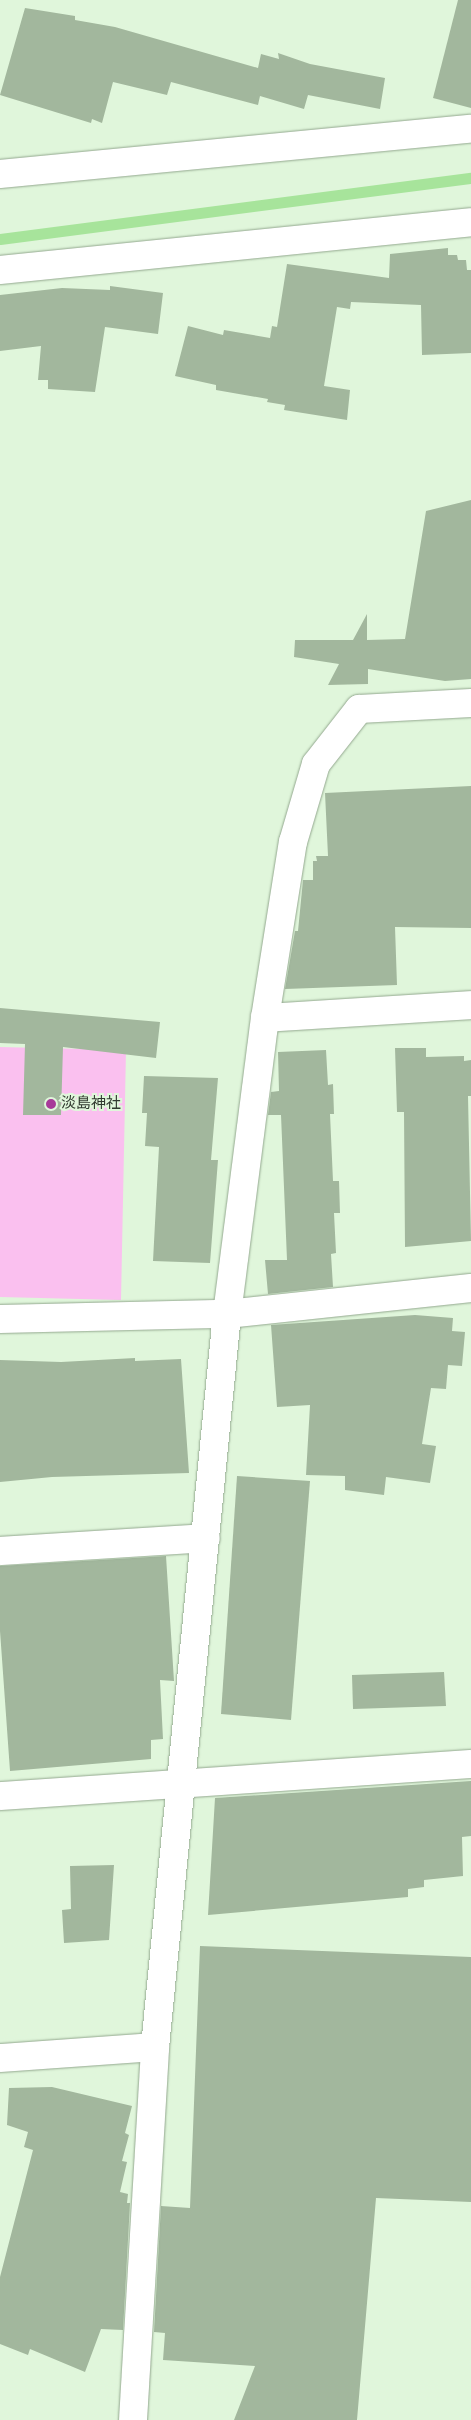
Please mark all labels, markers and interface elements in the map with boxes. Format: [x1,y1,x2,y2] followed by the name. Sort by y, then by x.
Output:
[61,1095,121,1113] place label: 淡島神社
[45,1098,57,1110] marker: 淡島神社

